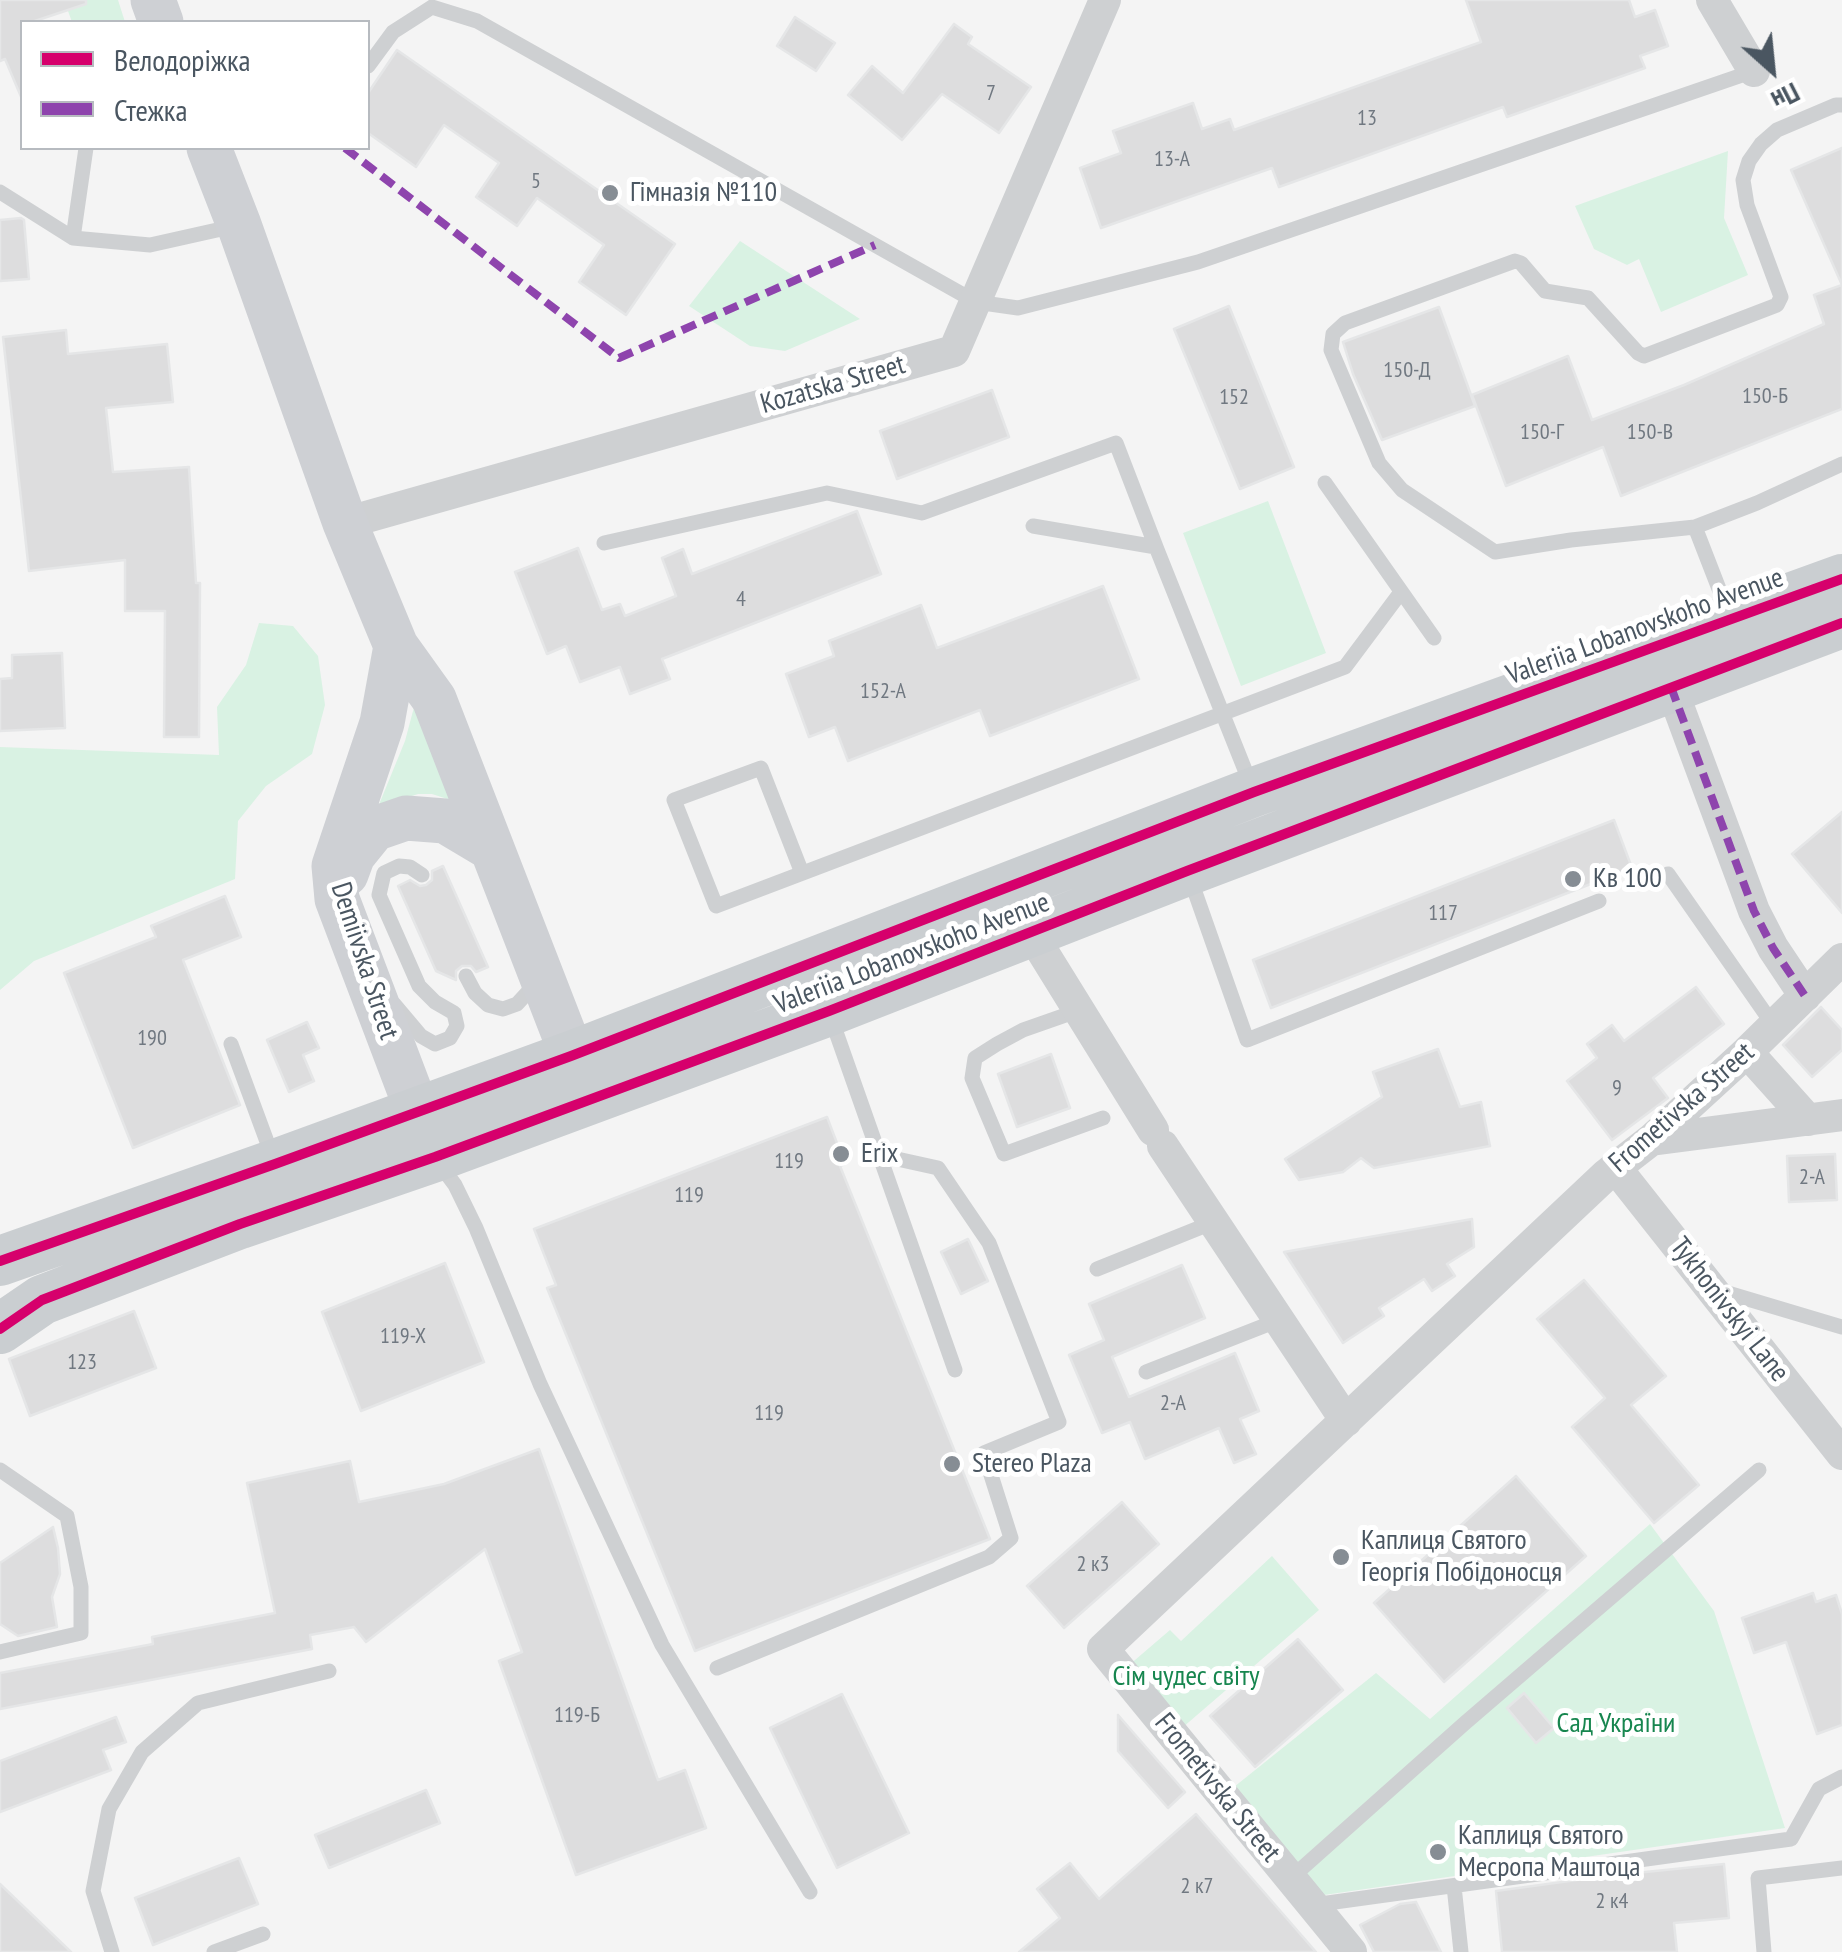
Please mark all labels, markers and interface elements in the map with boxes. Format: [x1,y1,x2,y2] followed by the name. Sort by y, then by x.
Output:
[20,20,370,150] legend
[1722,20,1822,120] north arrow
[114,40,251,79] text: Велодоріжка
[1765,75,1806,120] text: Пн
[986,81,996,107] house number: 7
[114,90,187,129] text: Стежка
[1357,106,1377,132] house number: 13
[1154,147,1190,173] house number: 13-А
[531,169,541,195] house number: 5
[630,176,777,210] place label: Гімназія №110
[599,182,621,204] marker: Гімназія №110
[757,348,909,422] street label: Kozatska Street
[1383,358,1431,384] house number: 150-Д
[1742,384,1788,410] house number: 150-Б
[1219,385,1249,411] house number: 152
[1520,420,1564,446] house number: 150-Г
[1627,420,1673,446] house number: 150-В
[1502,561,1788,693] street label: Valeriia Lobanovskoho Avenue
[736,587,746,613] house number: 4
[860,679,906,705] house number: 152-А
[1593,862,1662,896] place label: Кв 100
[1562,868,1584,890] marker: Кв 100
[323,878,405,1044] street label: Demiivska Street
[770,886,1054,1022] street label: Valeriia Lobanovskoho Avenue
[1428,901,1458,927] house number: 117
[137,1026,167,1052] house number: 190
[1603,1036,1761,1180] street label: Frometivska Street
[1612,1076,1622,1102] house number: 9
[861,1137,898,1171] place label: Erix
[830,1143,852,1165] marker: Erix
[774,1149,804,1175] house number: 119
[1799,1165,1825,1191] house number: 2-А
[674,1183,704,1209] house number: 119
[1662,1231,1796,1389] street label: Tykhonivskyi Lane
[380,1324,426,1350] house number: 119-Х
[67,1350,97,1376] house number: 123
[1160,1391,1186,1417] house number: 2-А
[754,1401,784,1427] house number: 119
[972,1447,1092,1481] place label: Stereo Plaza
[941,1453,963,1475] marker: Stereo Plaza
[1361,1524,1562,1590] place label: Каплиця Святого Георгія Побідоносця
[1330,1546,1352,1568] marker: Каплиця Святого Георгія Побідоносця
[1077,1552,1109,1578] house number: 2 к3
[1112,1660,1260,1694] park label: Сім чудес світу
[554,1703,600,1729] house number: 119-Б
[1147,1707,1287,1869] street label: Frometivska Street
[1557,1707,1675,1741] park label: Сад України
[1458,1819,1641,1885] place label: Каплиця Святого Месропа Маштоца
[1427,1841,1449,1863] marker: Каплиця Святого Месропа Маштоца
[1181,1874,1213,1900] house number: 2 к7
[1596,1889,1628,1915] house number: 2 к4

